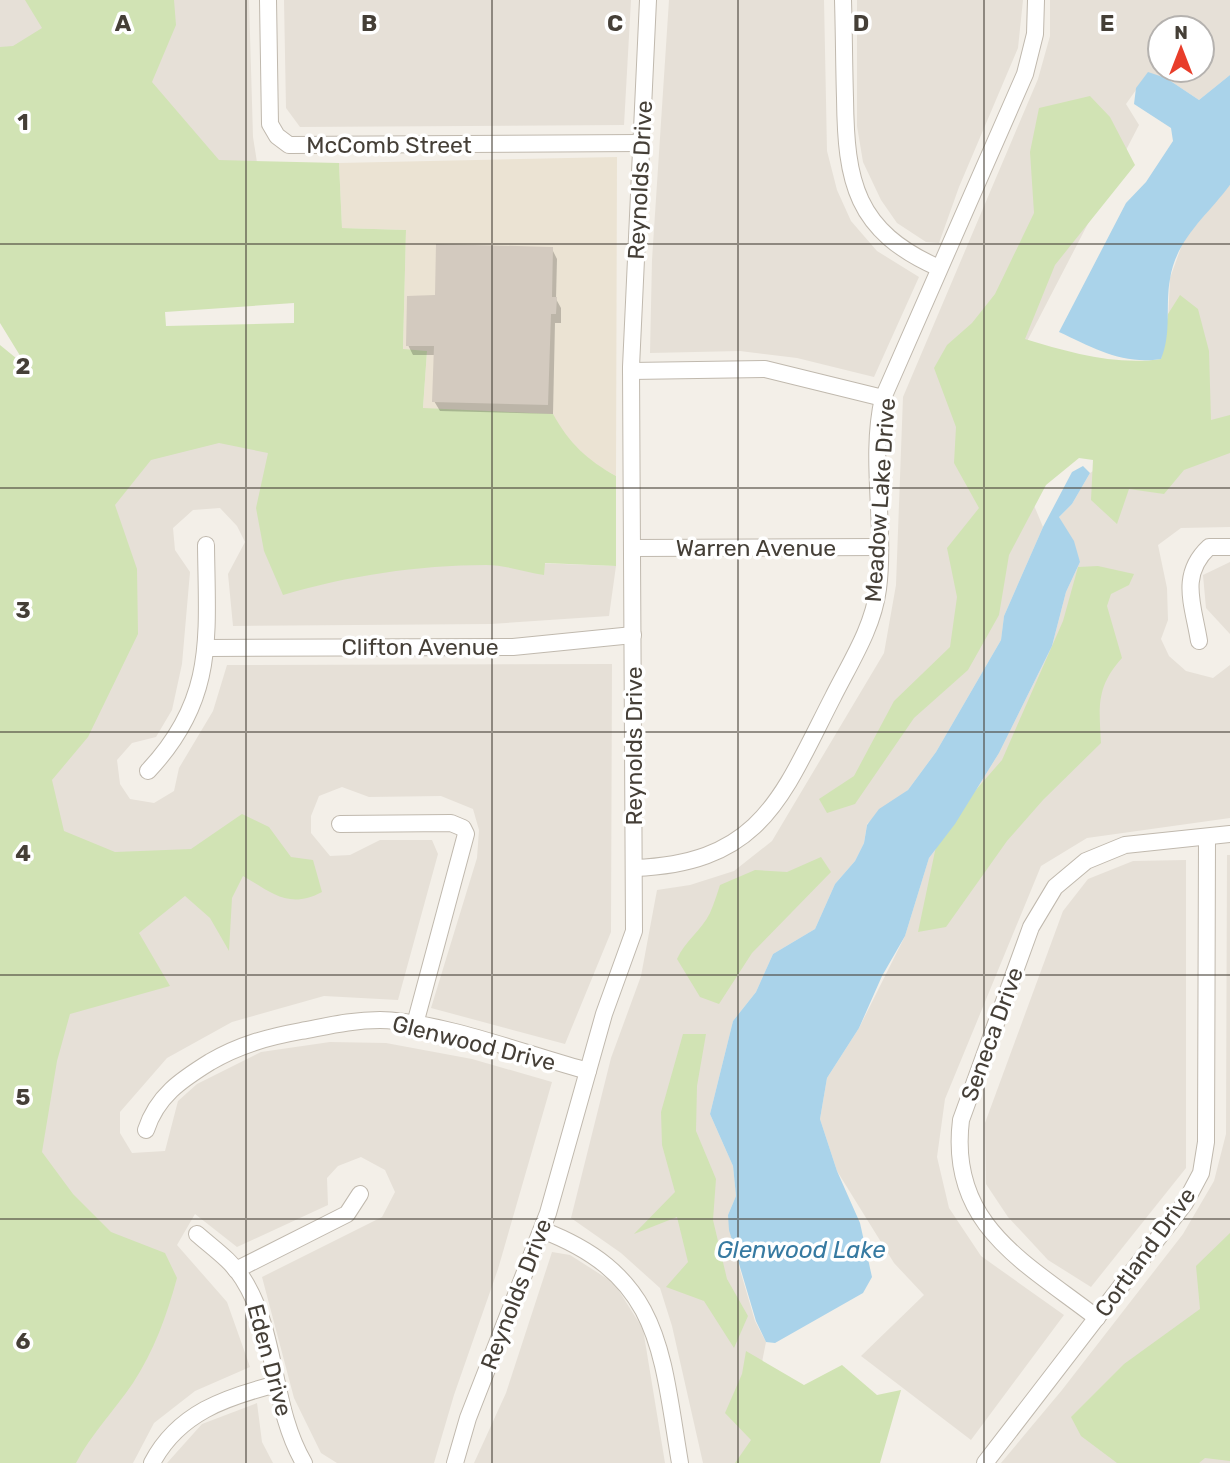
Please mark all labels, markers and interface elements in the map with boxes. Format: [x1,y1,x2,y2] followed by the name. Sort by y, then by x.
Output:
[115,9,132,37] text: A
[361,9,377,37] text: B
[607,9,623,37] text: C
[853,9,869,37] text: D
[1100,9,1114,37] text: E
[1146,14,1216,84] north arrow
[1174,21,1188,44] text: N
[622,100,658,260] street label: Reynolds Drive
[17,108,29,136] text: 1
[306,131,472,159] street label: McComb Street
[16,352,30,380] text: 2
[859,397,901,603] street label: Meadow Lake Drive
[676,534,836,562] street label: Warren Avenue
[15,596,31,624] text: 3
[341,633,499,661] street label: Clifton Avenue
[620,666,648,826] street label: Reynolds Drive
[15,839,31,867] text: 4
[955,963,1029,1105] street label: Seneca Drive
[390,1009,558,1077] street label: Glenwood Drive
[16,1083,31,1111] text: 5
[1089,1182,1201,1322] street label: Cortland Drive
[474,1215,558,1373] street label: Reynolds Drive
[716,1236,886,1264] water label: Glenwood Lake
[242,1301,298,1419] street label: Eden Drive
[16,1327,31,1355] text: 6

